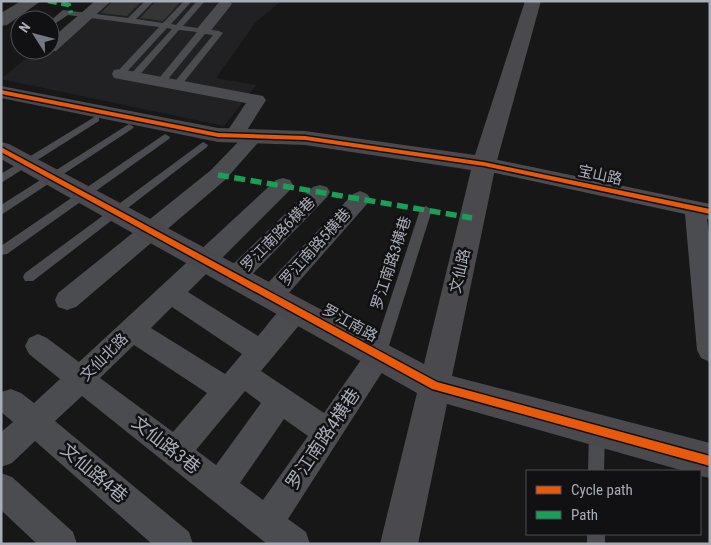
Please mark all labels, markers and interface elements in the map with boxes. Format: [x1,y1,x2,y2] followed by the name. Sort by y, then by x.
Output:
[10,10,60,60] north arrow
[15,19,33,36] text: N
[576,162,624,188] street label: 宝山路
[237,193,319,275] street label: 罗江南路6横巷
[276,205,354,289] street label: 罗江南路5横巷
[367,214,415,312] street label: 罗江南路3横巷
[446,247,474,295] street label: 文仙路
[319,301,381,345] street label: 罗江南路
[76,329,132,385] street label: 文仙北路
[281,384,364,493] street label: 罗江南路4横巷
[128,411,205,478] street label: 文仙路3巷
[57,439,132,507] street label: 文仙路4巷
[526,470,701,535] legend
[571,481,633,499] text: Cycle path
[571,506,598,524] text: Path

